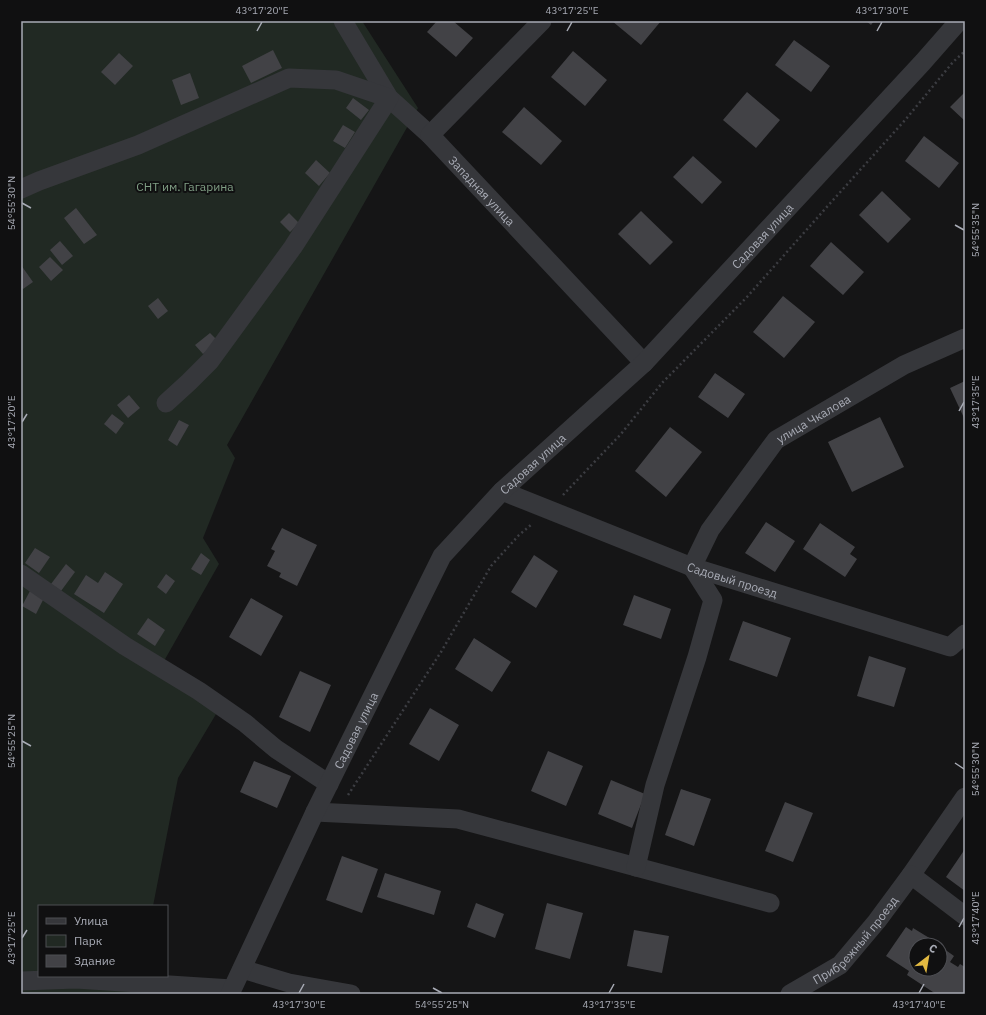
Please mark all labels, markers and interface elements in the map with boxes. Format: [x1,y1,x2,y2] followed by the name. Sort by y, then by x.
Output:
[235,4,289,17] text: 43°17'20"E
[545,4,599,17] text: 43°17'25"E
[855,4,909,17] text: 43°17'30"E
[446,152,519,229] street label: Западная улица
[5,176,18,230] text: 54°55'30"N
[136,179,234,194] park label: СНТ им. Гагарина
[728,199,796,271] street label: Садовая улица
[969,203,982,257] text: 54°55'35"N
[969,375,982,429] text: 43°17'35"E
[773,390,853,446] street label: улица Чкалова
[5,395,18,449] text: 43°17'20"E
[496,430,569,497] street label: Садовая улица
[685,558,779,601] street label: Садовый проезд
[330,689,381,771] street label: Садовая улица
[5,714,18,768] text: 54°55'25"N
[969,742,982,796] text: 54°55'30"N
[969,891,982,945] text: 43°17'40"E
[810,893,901,987] street label: Прибрежный проезд
[38,905,168,977] legend
[5,911,18,965] text: 43°17'25"E
[74,913,108,928] text: Улица
[74,933,103,948] text: Парк
[908,937,948,977] north arrow
[926,941,940,956] text: С
[74,953,116,968] text: Здание
[272,998,326,1011] text: 43°17'30"E
[415,998,469,1011] text: 54°55'25"N
[582,998,636,1011] text: 43°17'35"E
[892,998,946,1011] text: 43°17'40"E

